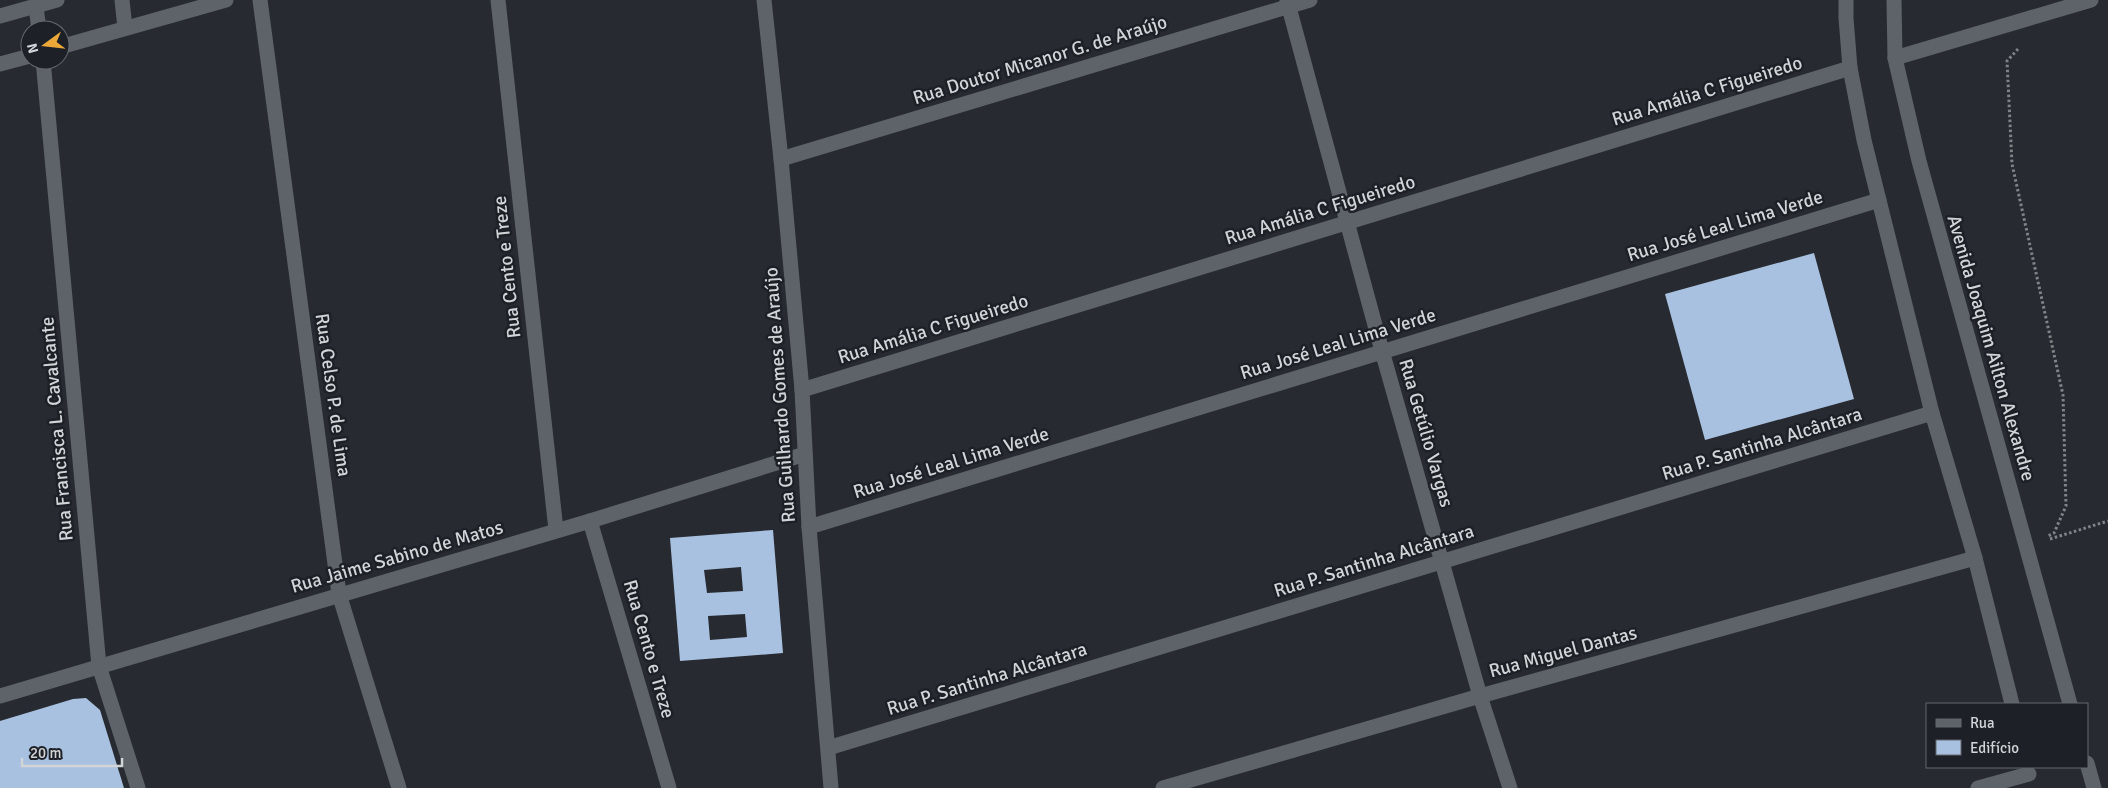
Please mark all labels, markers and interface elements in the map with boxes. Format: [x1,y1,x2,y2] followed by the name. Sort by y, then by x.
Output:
[910,10,1170,110] street label: Rua Doutor Micanor G. de Araújo
[20,20,70,70] north arrow
[23,41,42,55] text: N
[1609,51,1805,131] street label: Rua Amália C Figueiredo
[1222,170,1418,250] street label: Rua Amália C Figueiredo
[1624,185,1826,267] street label: Rua José Leal Lima Verde
[488,195,526,339] street label: Rua Cento e Treze
[1941,212,2041,484] street label: Avenida Joaquim Ailton Alexandre
[759,266,801,524] street label: Rua Guilhardo Gomes de Araújo
[835,289,1031,369] street label: Rua Amália C Figueiredo
[1237,303,1439,385] street label: Rua José Leal Lima Verde
[310,312,356,478] street label: Rua Celso P. de Lima
[35,316,79,542] street label: Rua Francisca L. Cavalcante
[1393,356,1459,510] street label: Rua Getúlio Vargas
[1659,402,1865,486] street label: Rua P. Santinha Alcântara
[850,422,1052,504] street label: Rua José Leal Lima Verde
[288,515,506,599] street label: Rua Jaime Sabino de Matos
[1271,519,1477,603] street label: Rua P. Santinha Alcântara
[618,577,680,721] street label: Rua Cento e Treze
[1486,621,1640,683] street label: Rua Miguel Dantas
[884,637,1090,721] street label: Rua P. Santinha Alcântara
[1926,703,2088,768] legend
[1970,714,1995,732] text: Rua
[22,736,122,768] scale bar
[1970,739,2019,757] text: Edifício
[30,744,61,762] text: 20 m

